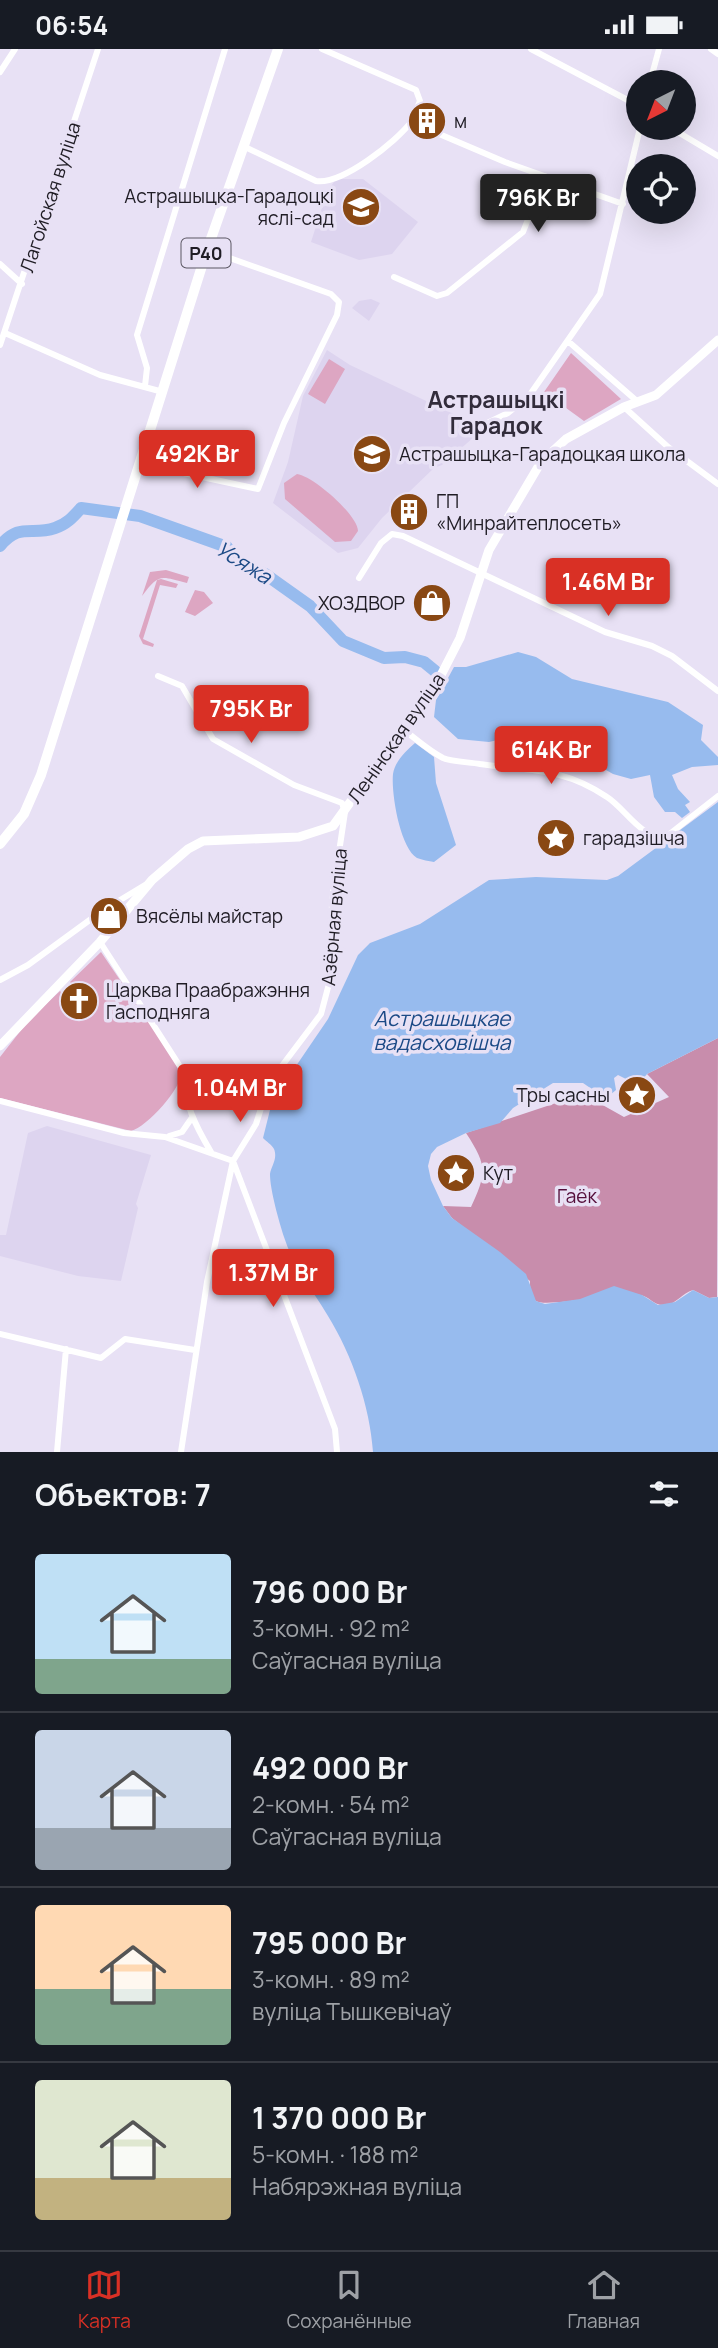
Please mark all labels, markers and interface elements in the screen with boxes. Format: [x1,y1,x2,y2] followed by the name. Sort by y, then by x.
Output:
[35,7,108,43] text: 06:54
[626,70,696,140] north arrow
[626,70,696,224] map controls
[406,100,448,142] building icon: м
[454,108,467,134] place label: м
[13,118,87,276] street label: Лагойская вуліца
[626,154,696,224] button: locate
[473,174,603,234] pin: 796K Br
[496,181,580,213] text: 796K Br
[124,183,334,231] place label: Астрашыцка-Гарадоцкі яслі-сад
[340,186,382,228] school or university icon: Астрашыцка-Гарадоцкі яслі-сад
[182,239,230,267] road number: Р40
[427,383,565,441] district label: Астрашыцкі Гарадок
[132,431,262,490] pin: 492K Br
[351,433,393,475] school or university icon: Астрашыцка-Гарадоцкая школа
[155,437,239,469] text: 492K Br
[399,441,686,467] place label: Астрашыцка-Гарадоцкая школа
[436,488,622,536] place label: ГП «Минрайтеплосеть»
[388,491,430,533] building icon: ГП «Минрайтеплосеть»
[211,534,278,591] water label: Усяжа
[536,559,680,618] pin: 1.46M Br
[562,565,654,597] text: 1.46M Br
[411,582,453,624] shop icon: ХОЗДВОР
[318,590,405,616] place label: ХОЗДВОР
[341,668,451,808] street label: Ленінская вуліца
[186,685,316,745] pin: 795K Br
[210,692,292,724] text: 795K Br
[486,727,616,786] pin: 614K Br
[511,733,591,765] text: 614K Br
[535,817,577,859] place icon: гарадзішча
[583,825,685,851] place label: гарадзішча
[315,847,353,987] street label: Азёрная вуліца
[88,895,130,937] shop icon: Вясёлы майстар
[136,903,283,929] place label: Вясёлы майстар
[106,977,310,1025] place label: Царква Праабражэння Гасподняга
[58,980,100,1022] church icon: Царква Праабражэння Гасподняга
[373,1004,512,1056] water label: Астрашыцкае вадасховішча
[168,1065,312,1124] pin: 1.04M Br
[193,1071,287,1103] text: 1.04M Br
[616,1074,658,1116] place icon: Тры сасны
[516,1082,610,1108] place label: Тры сасны
[435,1152,477,1194] place icon: Кут
[483,1160,513,1186] place label: Кут
[557,1183,597,1209] park label: Гаёк
[201,1249,345,1309] pin: 1.37M Br
[228,1256,318,1288] text: 1.37M Br
[35,1474,211,1515] text: Объектов: 7
[645,1475,683,1513] icon: filters
[252,1571,407,1612] text: 796 000 Br
[91,1582,175,1666] icon: home
[252,1612,410,1644] text: 3-комн. · 92 m²
[252,1644,442,1676] text: Саўгасная вуліца
[252,1747,408,1788] text: 492 000 Br
[91,1758,175,1842] icon: home
[252,1788,409,1820] text: 2-комн. · 54 m²
[252,1820,442,1852] text: Саўгасная вуліца
[252,1922,406,1963] text: 795 000 Br
[91,1933,175,2017] icon: home
[252,1963,410,1995] text: 3-комн. · 89 m²
[252,1995,452,2027] text: вуліца Тышкевічаў
[252,2097,426,2138] text: 1 370 000 Br
[91,2108,175,2192] icon: home
[252,2138,418,2170] text: 5-комн. · 188 m²
[252,2170,462,2202] text: Набярэжная вуліца
[78,2266,131,2334] tab: Карта
[287,2266,412,2334] tab: Сохранённые
[568,2266,640,2334] tab: Главная

